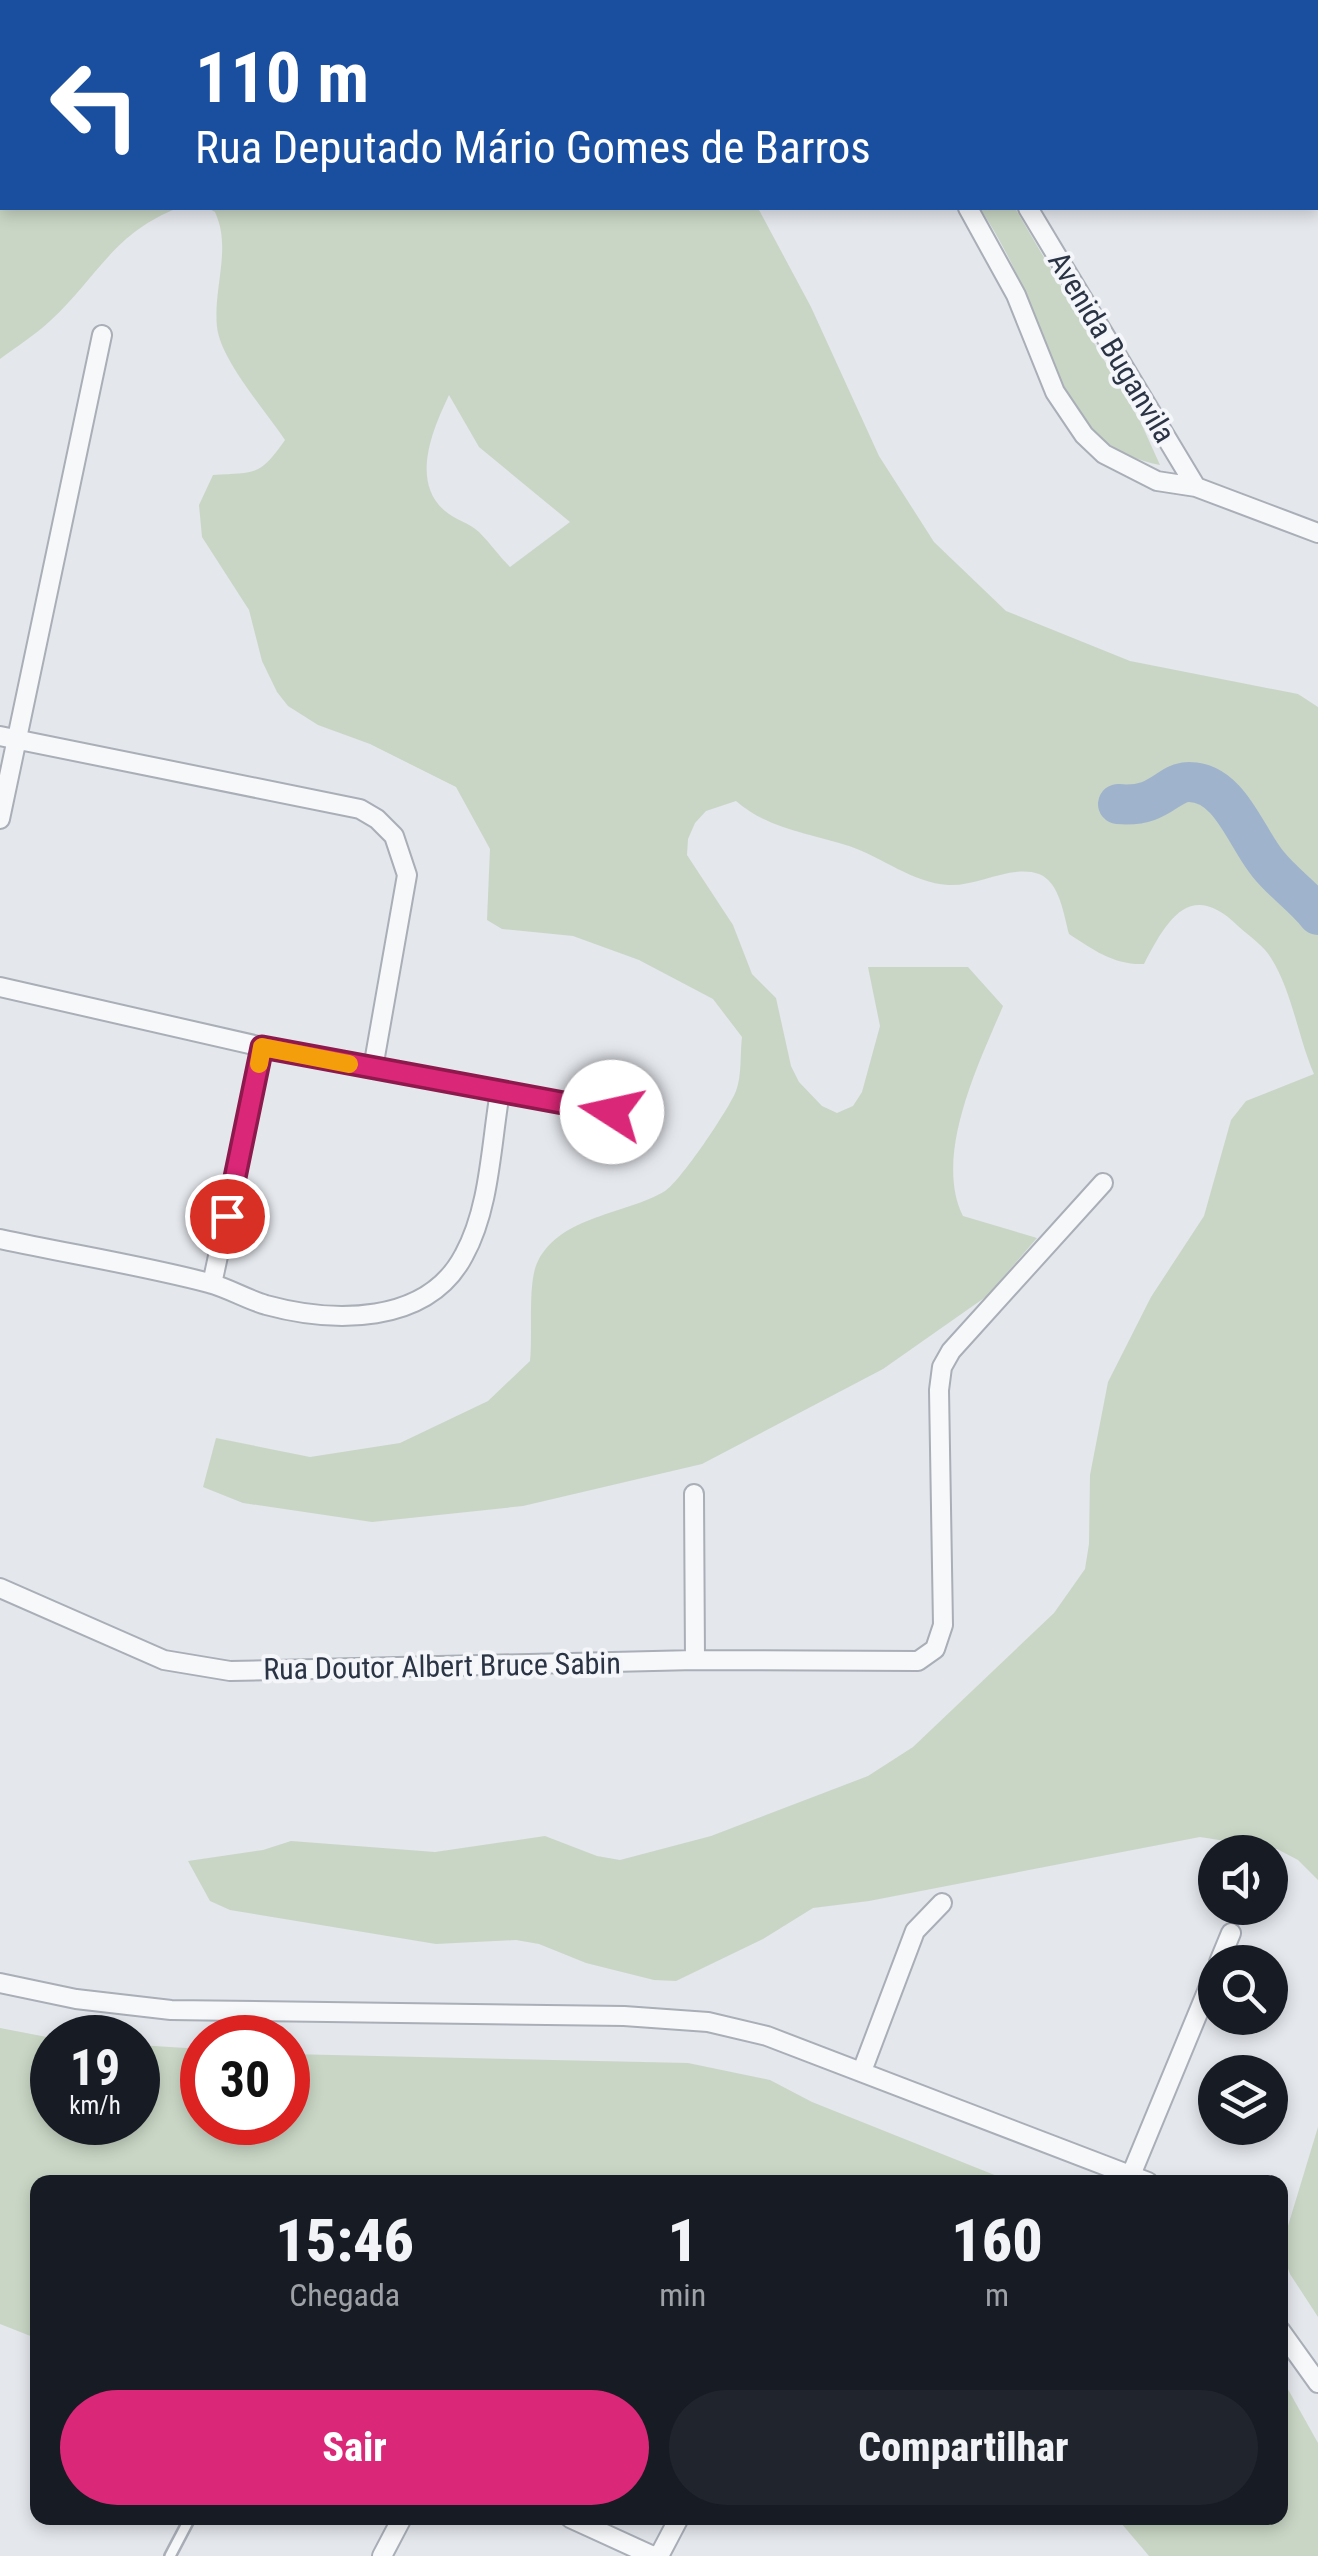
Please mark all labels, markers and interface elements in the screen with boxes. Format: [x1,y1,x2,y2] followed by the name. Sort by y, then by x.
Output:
[195,37,369,119] text: 110 m
[30,40,160,170] icon: left
[195,121,871,174] text: Rua Deputado Mário Gomes de Barros
[1041,245,1183,449] street label: Avenida Buganvila
[560,1060,664,1164] position arrow
[185,1174,270,1259] pin
[200,1189,255,1244] icon: arrive
[263,1645,621,1687] street label: Rua Doutor Albert Bruce Sabin
[1198,1835,1288,2145] map controls
[1198,1835,1288,1925] button: sound
[1198,1945,1288,2035] button: search
[180,2015,310,2145] speed limit sign: 30
[70,2039,120,2097] text: 19
[1198,2055,1288,2145] button: layers
[69,2091,121,2120] text: km/h
[275,2205,414,2276] text: 15:46
[667,2205,698,2276] text: 1
[951,2205,1043,2276] text: 160
[289,2276,400,2314] text: Chegada
[659,2276,706,2314] text: min
[985,2276,1009,2314] text: m
[60,2390,649,2505] button: Sair
[669,2390,1258,2505] button: Compartilhar

